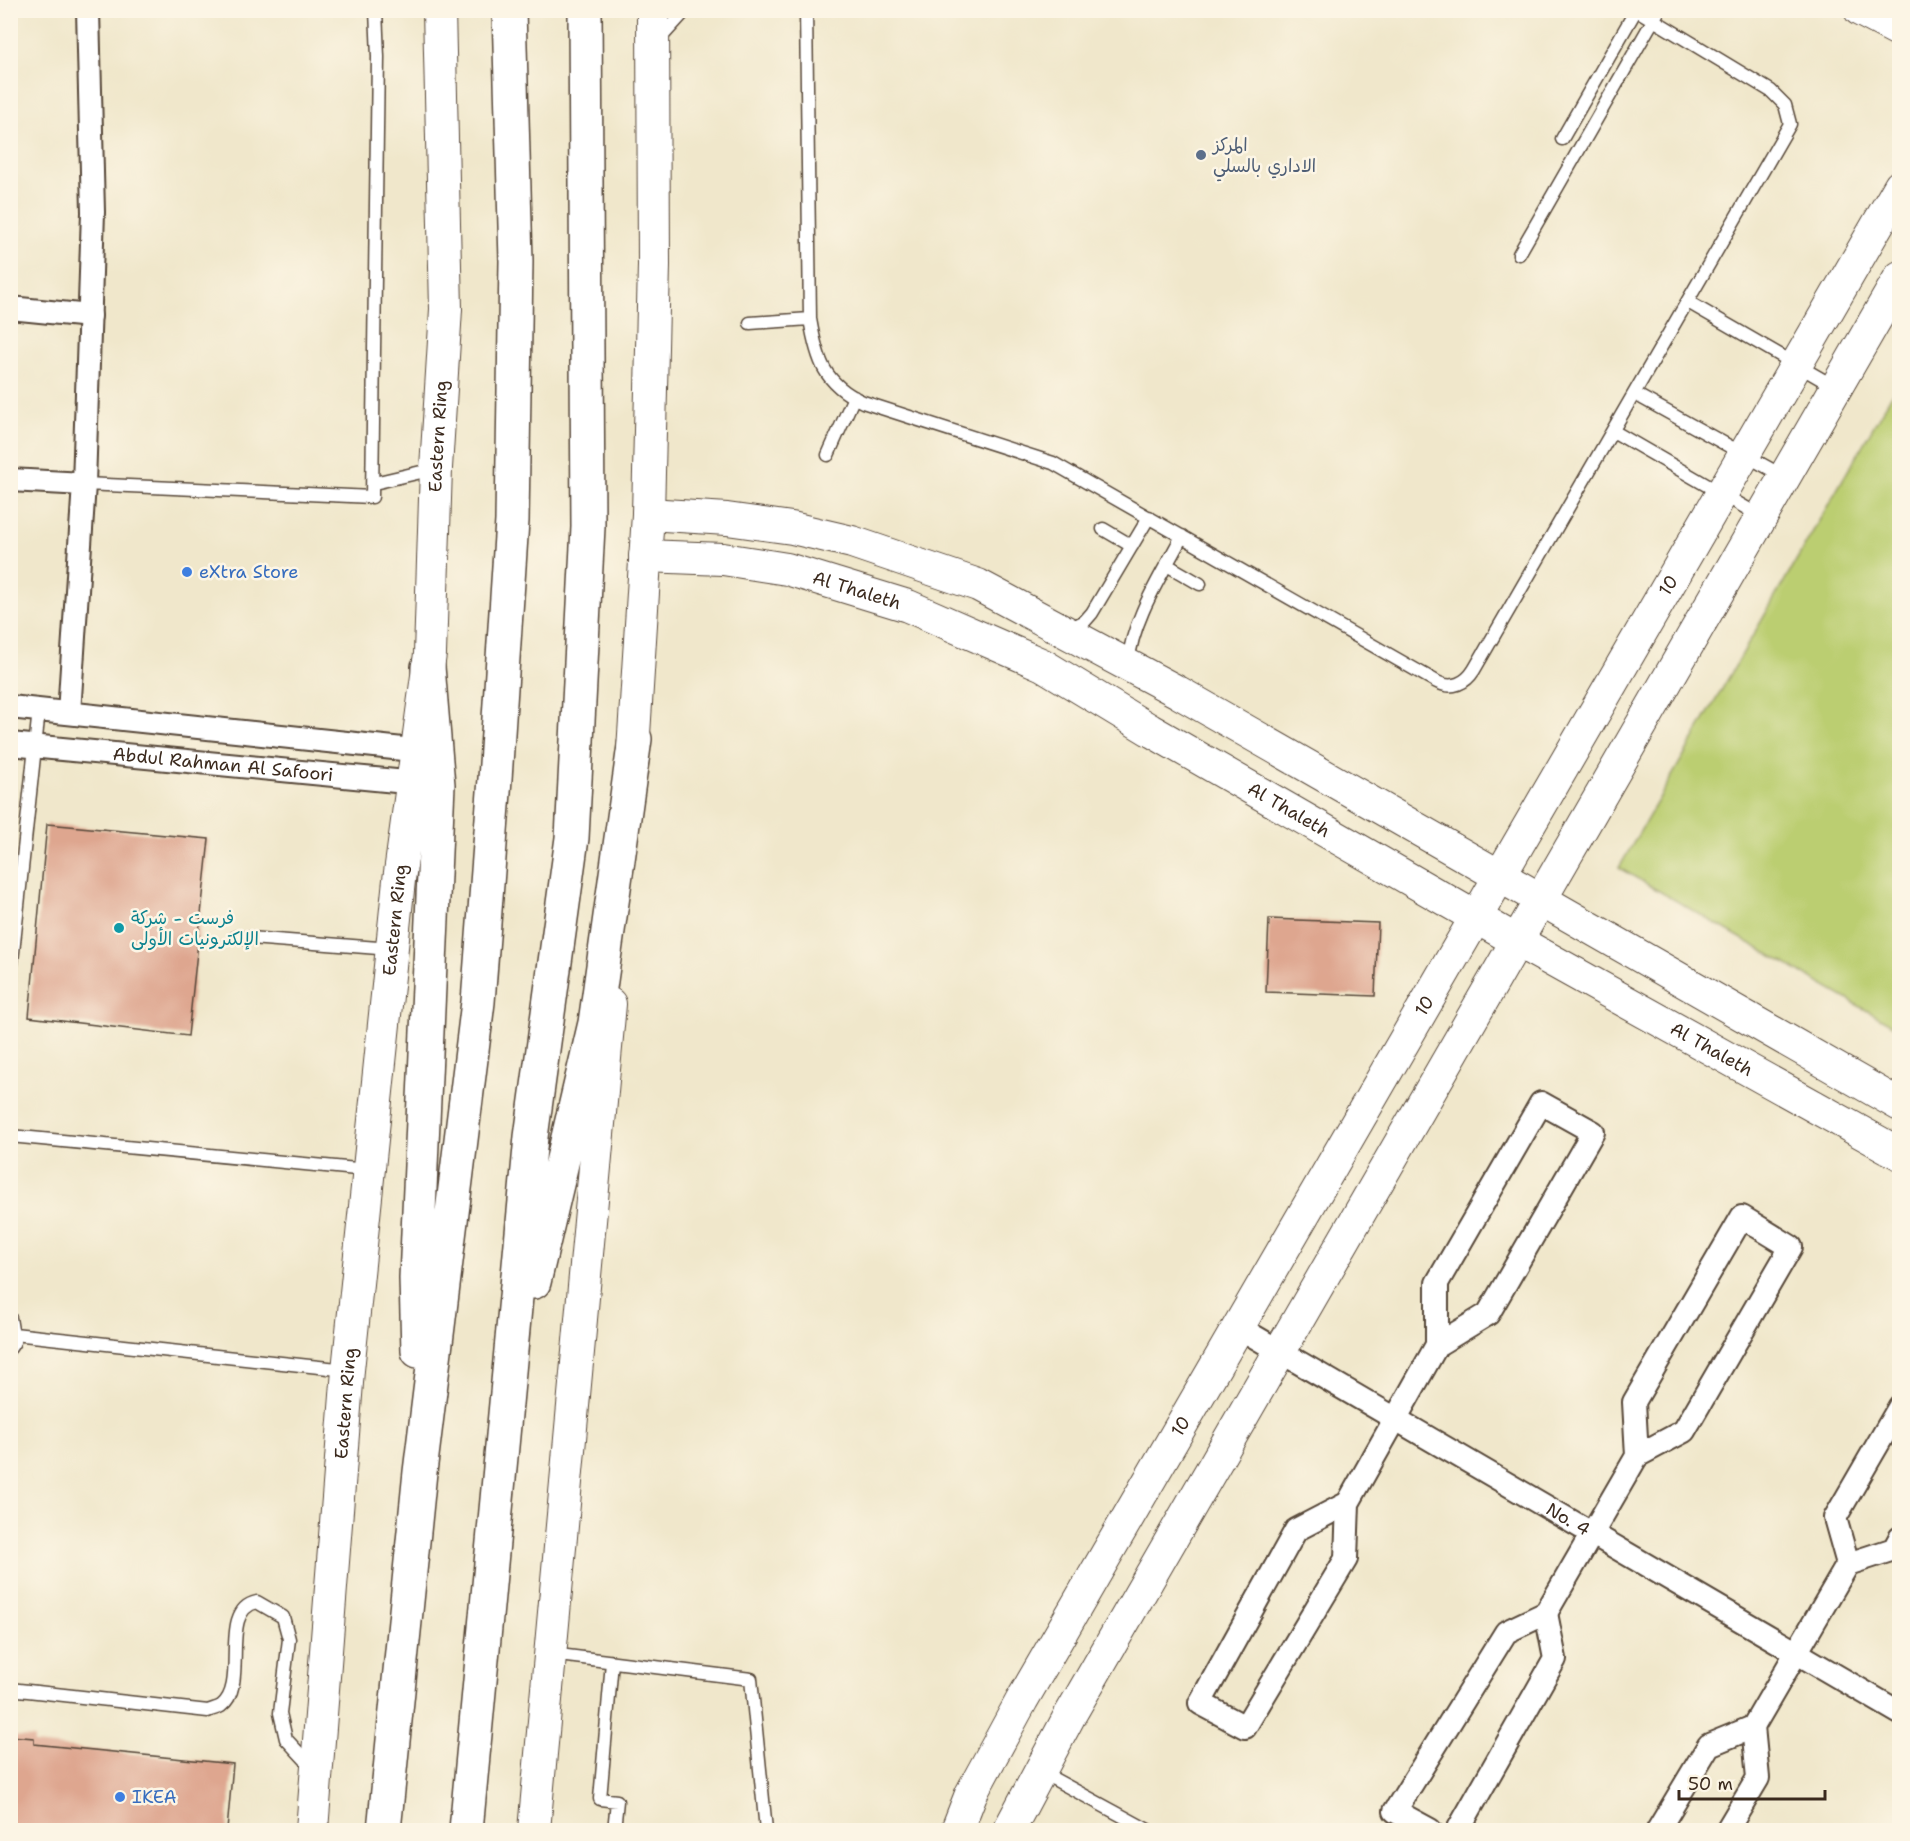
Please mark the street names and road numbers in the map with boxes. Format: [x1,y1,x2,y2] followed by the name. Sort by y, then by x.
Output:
[423,380,453,493] street label: Eastern Ring
[810,566,904,615] street label: Al Thaleth
[1653,571,1684,600] street label: 10
[112,742,334,787] street label: Abdul Rahman Al Safoori
[1243,777,1334,843] street label: Al Thaleth
[377,863,413,977] street label: Eastern Ring
[1409,991,1440,1020] street label: 10
[1666,1017,1757,1082] street label: Al Thaleth
[329,1346,362,1460] street label: Eastern Ring
[1165,1412,1196,1441] street label: 10
[1542,1497,1594,1542] street label: No. 4

